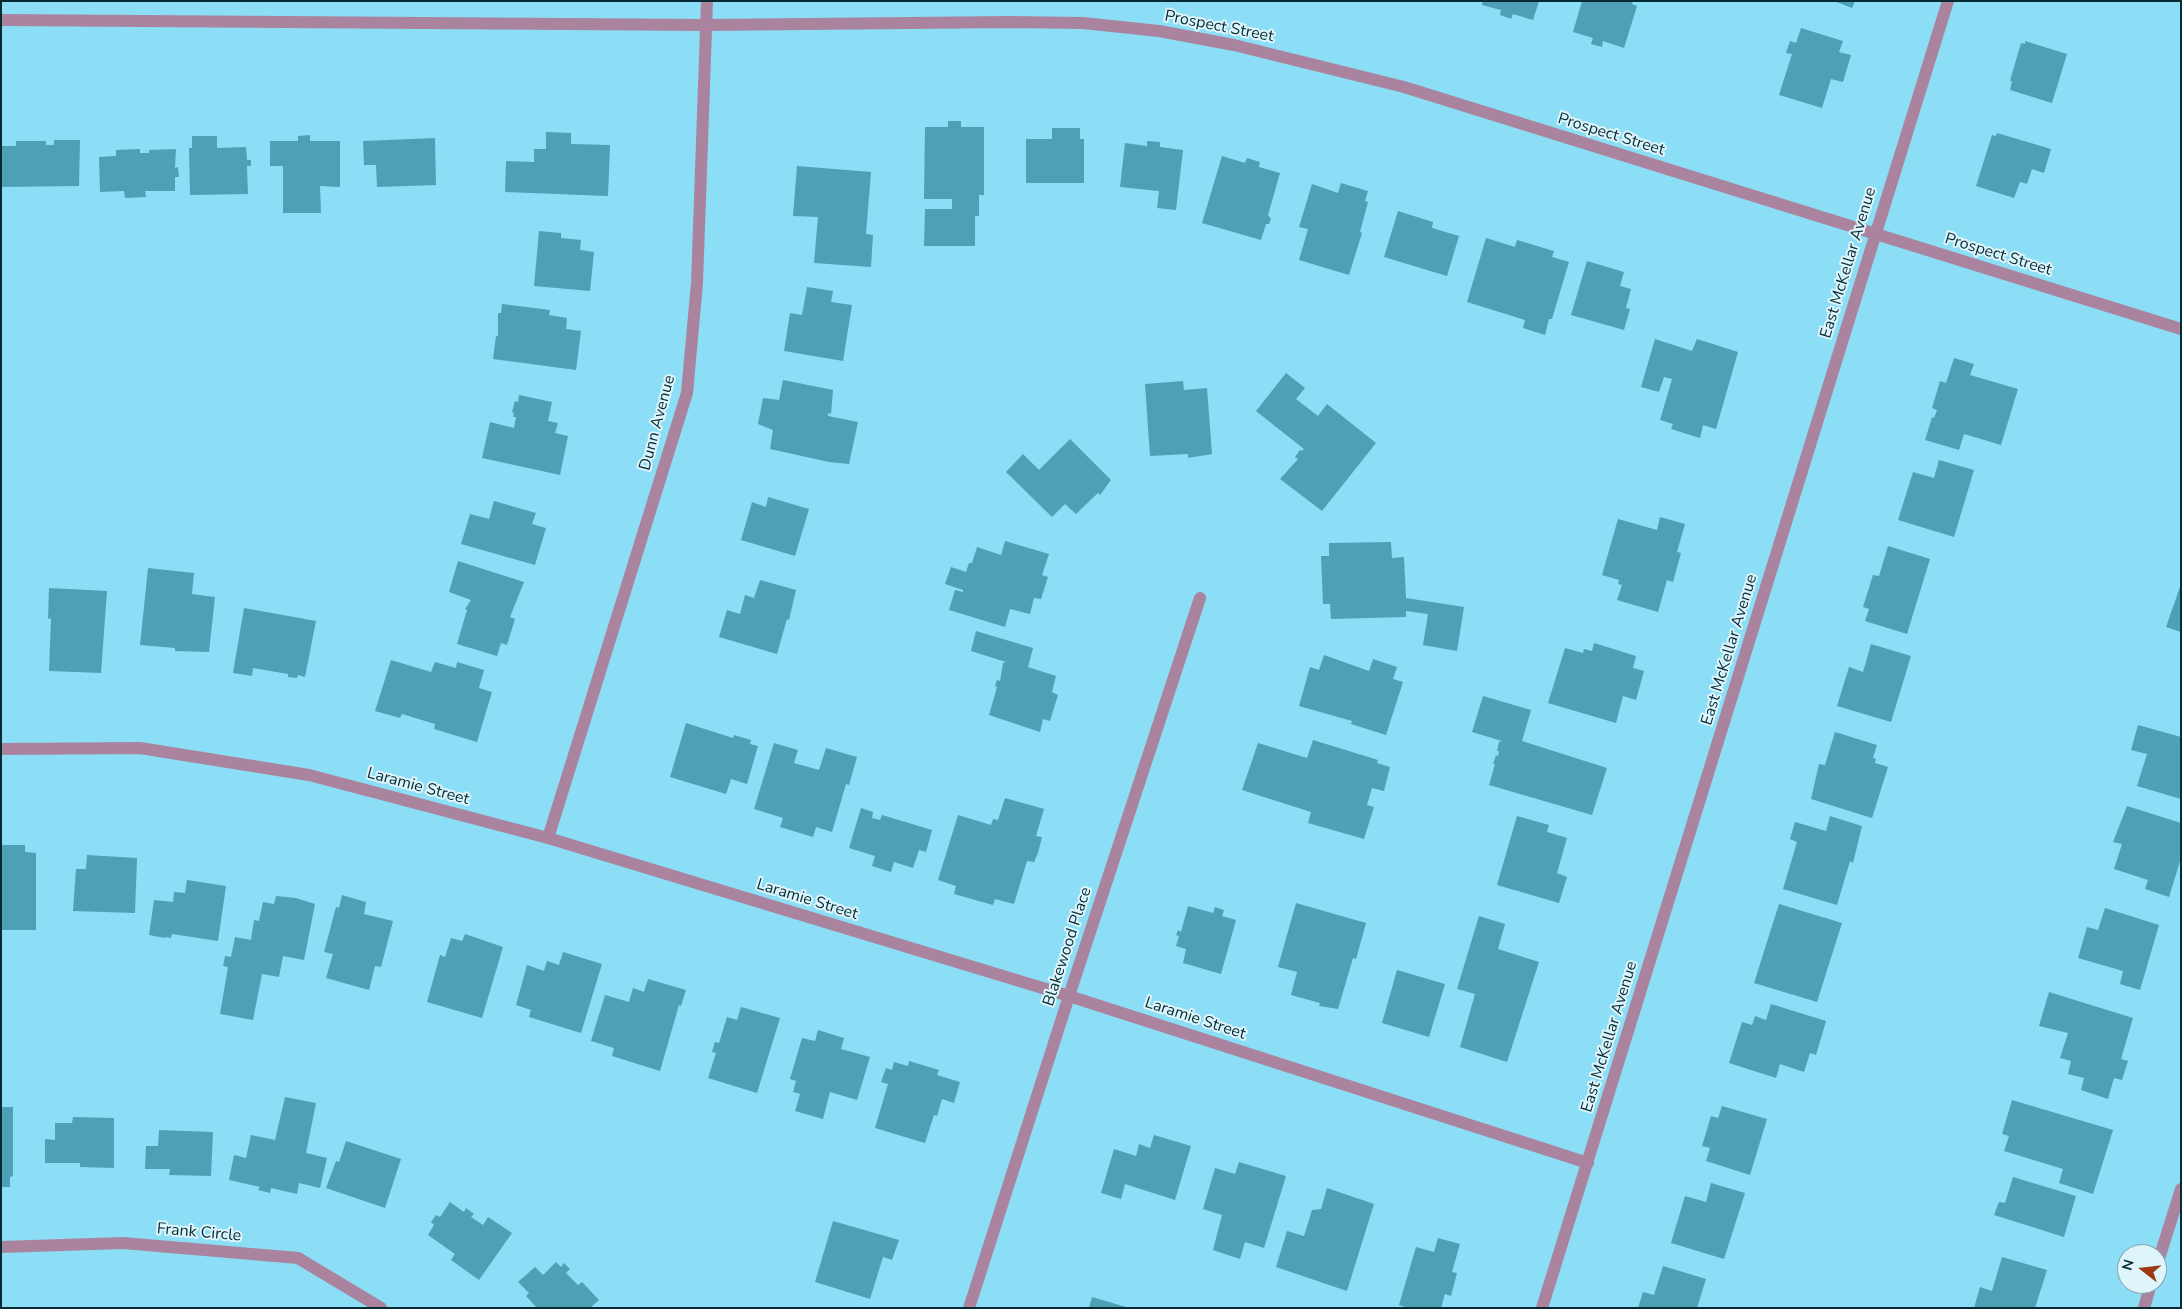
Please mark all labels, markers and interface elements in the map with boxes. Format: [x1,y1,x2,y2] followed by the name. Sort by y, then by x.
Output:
[1163,7,1275,47] street label: Prospect Street
[1555,110,1667,160] street label: Prospect Street
[1817,185,1881,341] street label: East McKellar Avenue
[1942,230,2054,280] street label: Prospect Street
[636,373,680,473] street label: Dunn Avenue
[1698,572,1762,728] street label: East McKellar Avenue
[365,764,471,810] street label: Laramie Street
[754,875,860,925] street label: Laramie Street
[1040,885,1096,1009] street label: Blakewood Place
[1578,959,1642,1115] street label: East McKellar Avenue
[1142,994,1248,1044] street label: Laramie Street
[156,1220,242,1246] street label: Frank Circle
[2117,1244,2167,1294] north arrow
[2117,1257,2139,1273] text: N

